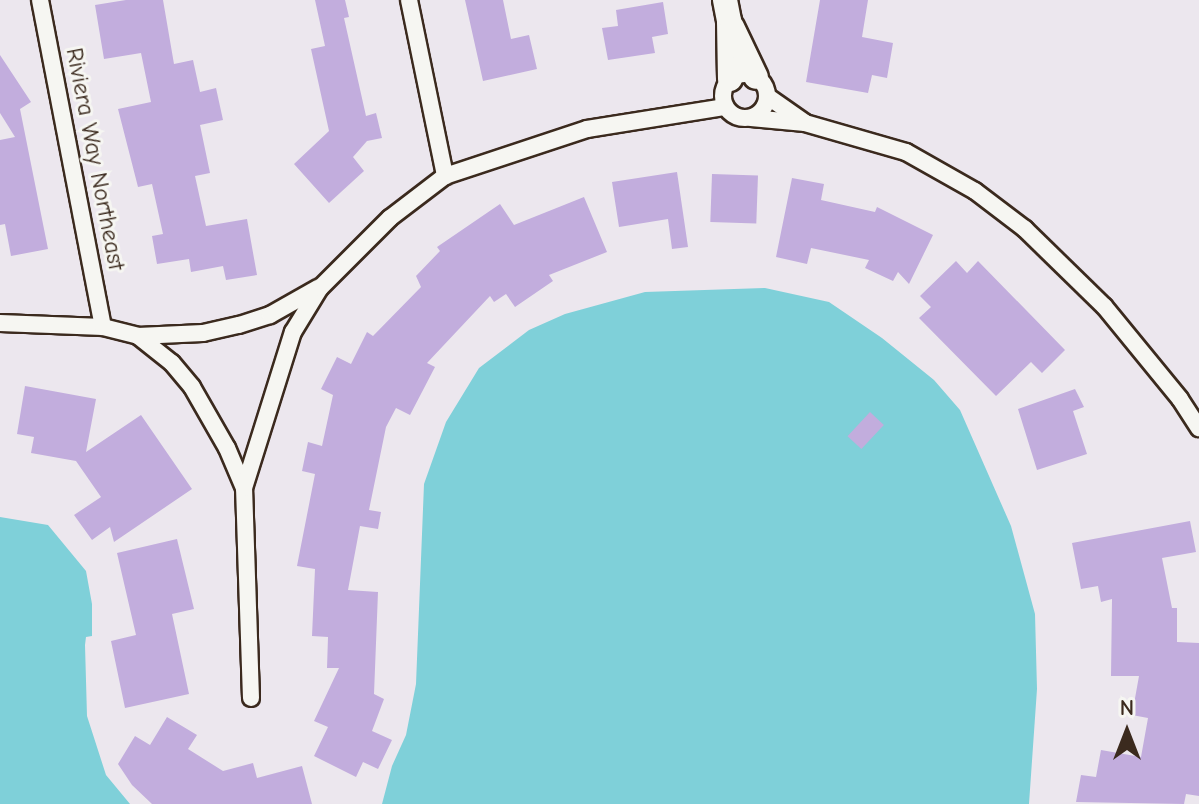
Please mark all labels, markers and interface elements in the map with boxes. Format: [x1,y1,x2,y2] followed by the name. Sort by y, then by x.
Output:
[59,45,131,273] street label: Riviera Way Northeast
[1087,692,1167,772] north arrow
[1120,695,1134,721] text: N

